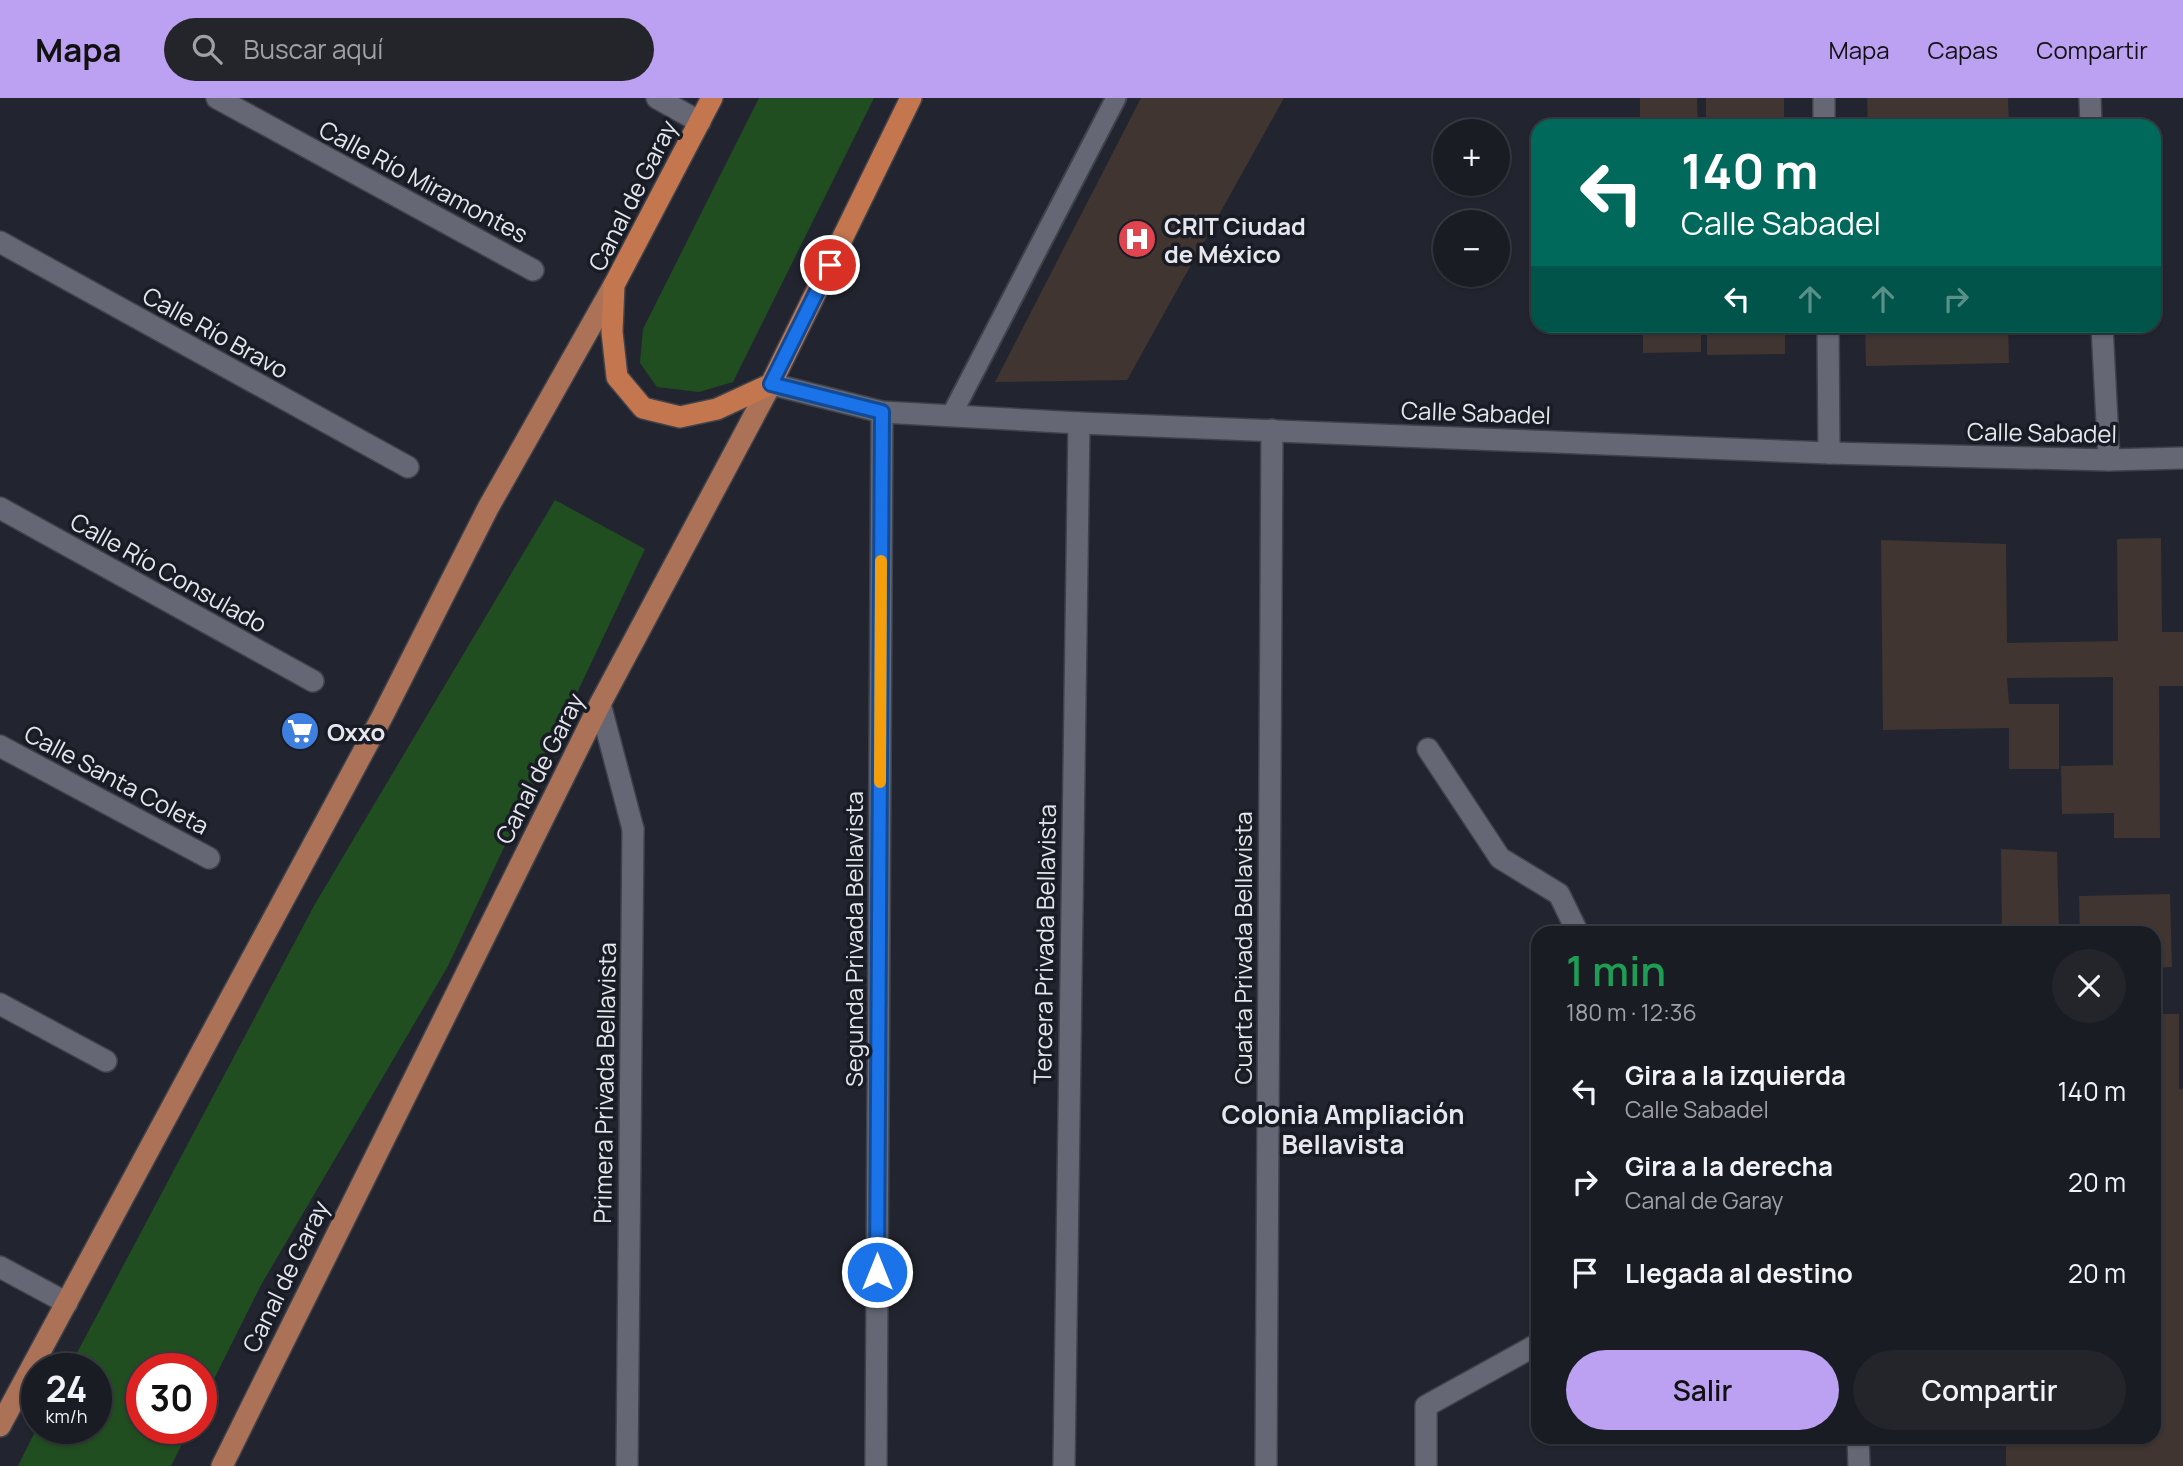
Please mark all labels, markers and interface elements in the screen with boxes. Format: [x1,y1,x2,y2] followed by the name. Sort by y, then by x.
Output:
[164,18,654,81] search box
[35,27,122,72] text: Mapa
[188,30,226,68] icon: search
[244,31,383,67] text: Buscar aquí
[1829,33,1890,66] text: Mapa
[1928,33,1998,66] text: Capas
[2036,33,2148,66] text: Compartir
[314,112,534,250] street label: Calle Río Miramontes
[580,114,684,276] street label: Canal de Garay
[1433,119,1510,287] map controls
[1433,119,1510,196] button: +
[1681,137,1818,204] text: 140 m
[1566,147,1657,238] icon: left
[1681,201,1881,245] text: Calle Sabadel
[1164,209,1306,270] place label: CRIT Ciudad de México
[1433,210,1510,287] button: −
[1116,218,1158,260] hospital icon: CRIT Ciudad de México
[800,235,860,295] pin
[811,246,849,284] icon: arrive
[137,278,295,386] street label: Calle Río Bravo
[1718,280,1756,318] icon: left
[1791,280,1829,318] icon: ahead
[1864,280,1902,318] icon: ahead
[1937,280,1975,318] icon: right
[1400,393,1552,431] street label: Calle Sabadel
[1967,414,2117,450] street label: Calle Sabadel
[65,504,273,640] street label: Calle Río Consulado
[487,687,591,849] street label: Canal de Garay
[279,710,321,752] supermarket icon: Oxxo
[327,715,385,748] place label: Oxxo
[19,716,215,842] street label: Calle Santa Coleta
[837,791,870,1087] street label: Segunda Privada Bellavista
[1025,804,1063,1084] street label: Tercera Privada Bellavista
[1226,811,1259,1085] street label: Cuarta Privada Bellavista
[1566,941,1666,999] text: 1 min
[585,942,623,1224] street label: Primera Privada Bellavista
[2052,949,2126,1023] button: close
[1566,996,1697,1028] text: 180 m · 12:36
[1625,1057,1846,1093] text: Gira a la izquierda
[1566,1072,1604,1110] icon: left
[2057,1073,2126,1109] text: 140 m
[1625,1093,1769,1125] text: Calle Sabadel
[1222,1096,1464,1162] district label: Colonia Ampliación Bellavista
[1625,1148,1833,1184] text: Gira a la derecha
[1566,1163,1604,1201] icon: right
[2068,1164,2126,1200] text: 20 m
[1625,1184,1783,1216] text: Canal de Garay
[234,1194,336,1357] street label: Canal de Garay
[840,1235,914,1309] position arrow
[1566,1254,1604,1292] icon: arrive
[1625,1255,1853,1291] text: Llegada al destino
[2068,1255,2126,1291] text: 20 m
[1566,1350,1839,1430] button: Salir
[1853,1350,2126,1430] button: Compartir
[126,1353,217,1444] speed limit sign: 30
[46,1365,87,1413] text: 24
[46,1404,87,1428] text: km/h

